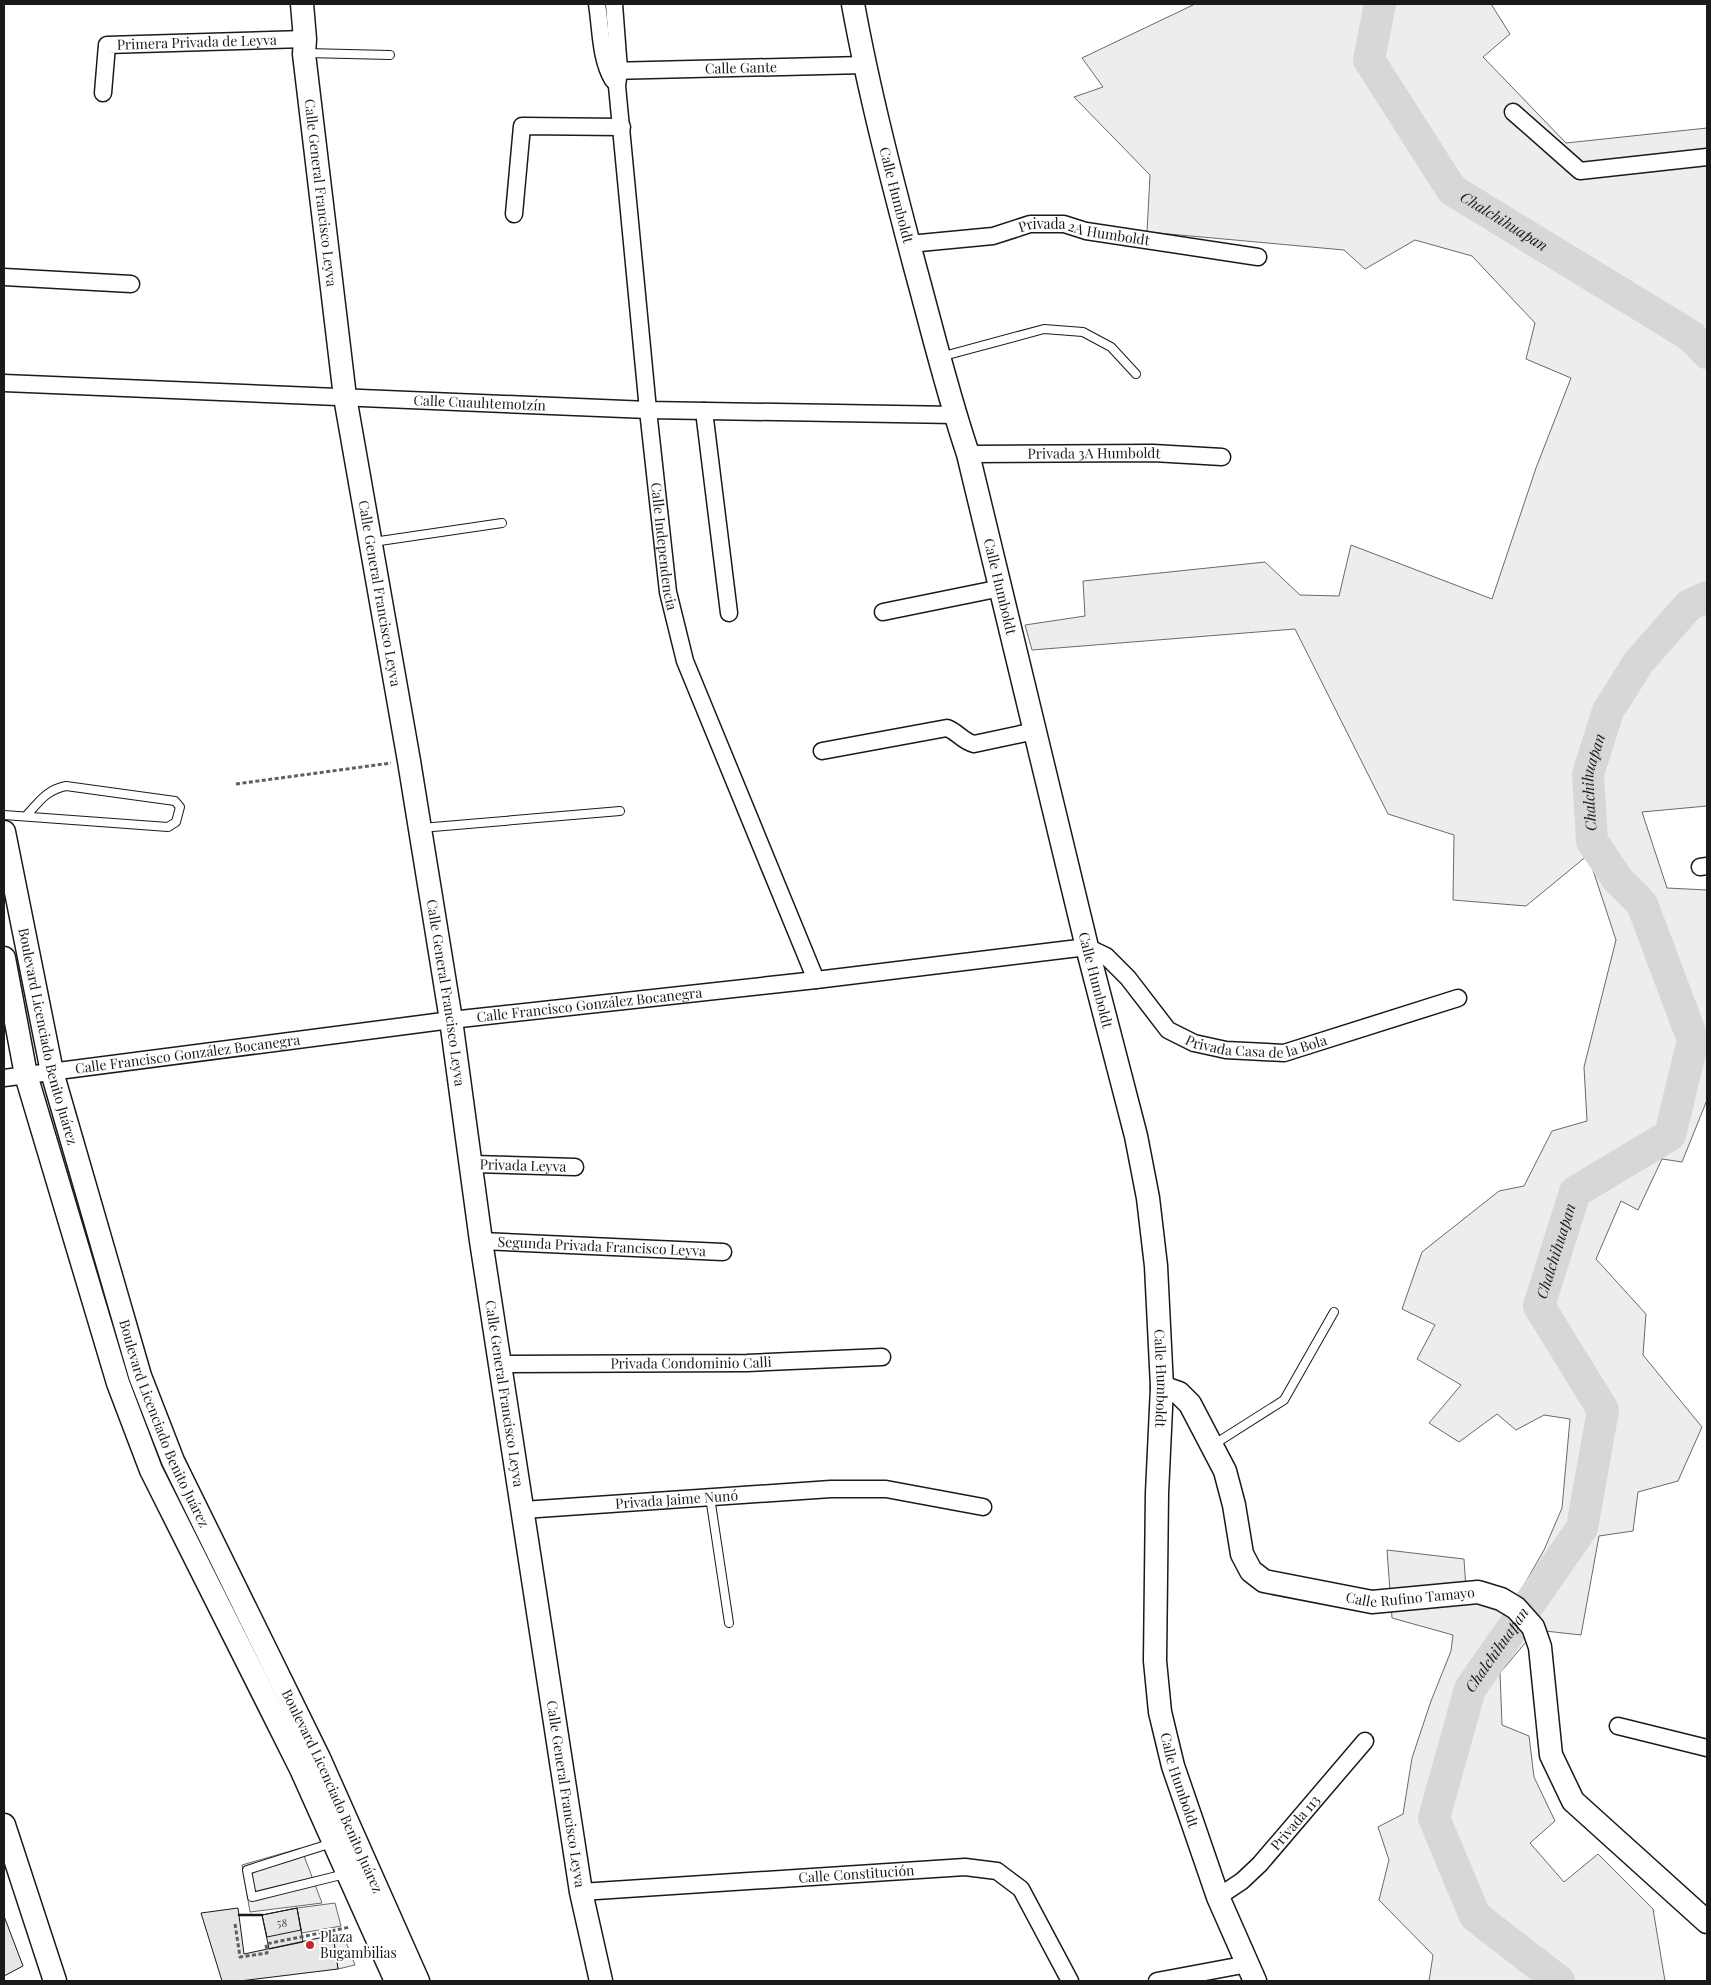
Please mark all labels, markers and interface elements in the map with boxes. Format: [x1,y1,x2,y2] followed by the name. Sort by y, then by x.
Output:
[116,30,277,54] street label: Primera Privada de Leyva
[705,57,777,78] street label: Calle Gante
[300,98,342,288] street label: Calle General Francisco Leyva
[875,145,919,246] street label: Calle Humboldt
[1457,186,1552,255] water label: Chalchihuapan
[1016,213,1152,250] street label: Privada 2A Humboldt
[413,390,547,415] street label: Calle Cuauhtemotzín
[1028,443,1162,463] street label: Privada 3A Humboldt
[647,481,682,612] street label: Calle Independencia
[354,499,406,688] street label: Calle General Francisco Leyva
[980,536,1022,638] street label: Calle Humboldt
[1577,731,1609,832] water label: Chalchihuapan
[423,898,470,1088] street label: Calle General Francisco Leyva
[14,926,83,1147] street label: Boulevard Licenciado Benito Juárez
[1075,930,1118,1031] street label: Calle Humboldt
[476,983,703,1026] street label: Calle Francisco González Bocanegra
[74,1030,301,1078] street label: Calle Francisco González Bocanegra
[1182,1030,1329,1062] street label: Privada Casa de la Bola
[479,1154,567,1176] street label: Privada Leyva
[1531,1201,1580,1301] water label: Chalchihuapan
[497,1232,706,1260] street label: Segunda Privada Francisco Leyva
[481,1299,529,1488] street label: Calle General Francisco Leyva
[115,1317,214,1531] street label: Boulevard Licenciado Benito Juárez
[1150,1328,1172,1429] street label: Calle Humboldt
[610,1352,772,1373] street label: Privada Condominio Calli
[615,1485,739,1513] street label: Privada Jaime Nunó
[1344,1582,1476,1611] street label: Calle Rufino Tamayo
[1460,1603,1533,1696] water label: Chalchihuapan
[278,1686,388,1896] street label: Boulevard Licenciado Benito Juárez
[543,1699,590,1889] street label: Calle General Francisco Leyva
[1156,1731,1204,1831] street label: Calle Humboldt
[1266,1791,1324,1854] street label: Privada 113
[798,1860,916,1887] street label: Calle Constitución
[277,1915,287,1930] house number: 58
[320,1927,397,1962] place label: Plaza Bugambilias
[304,1939,316,1951] marker: Plaza Bugambilias

